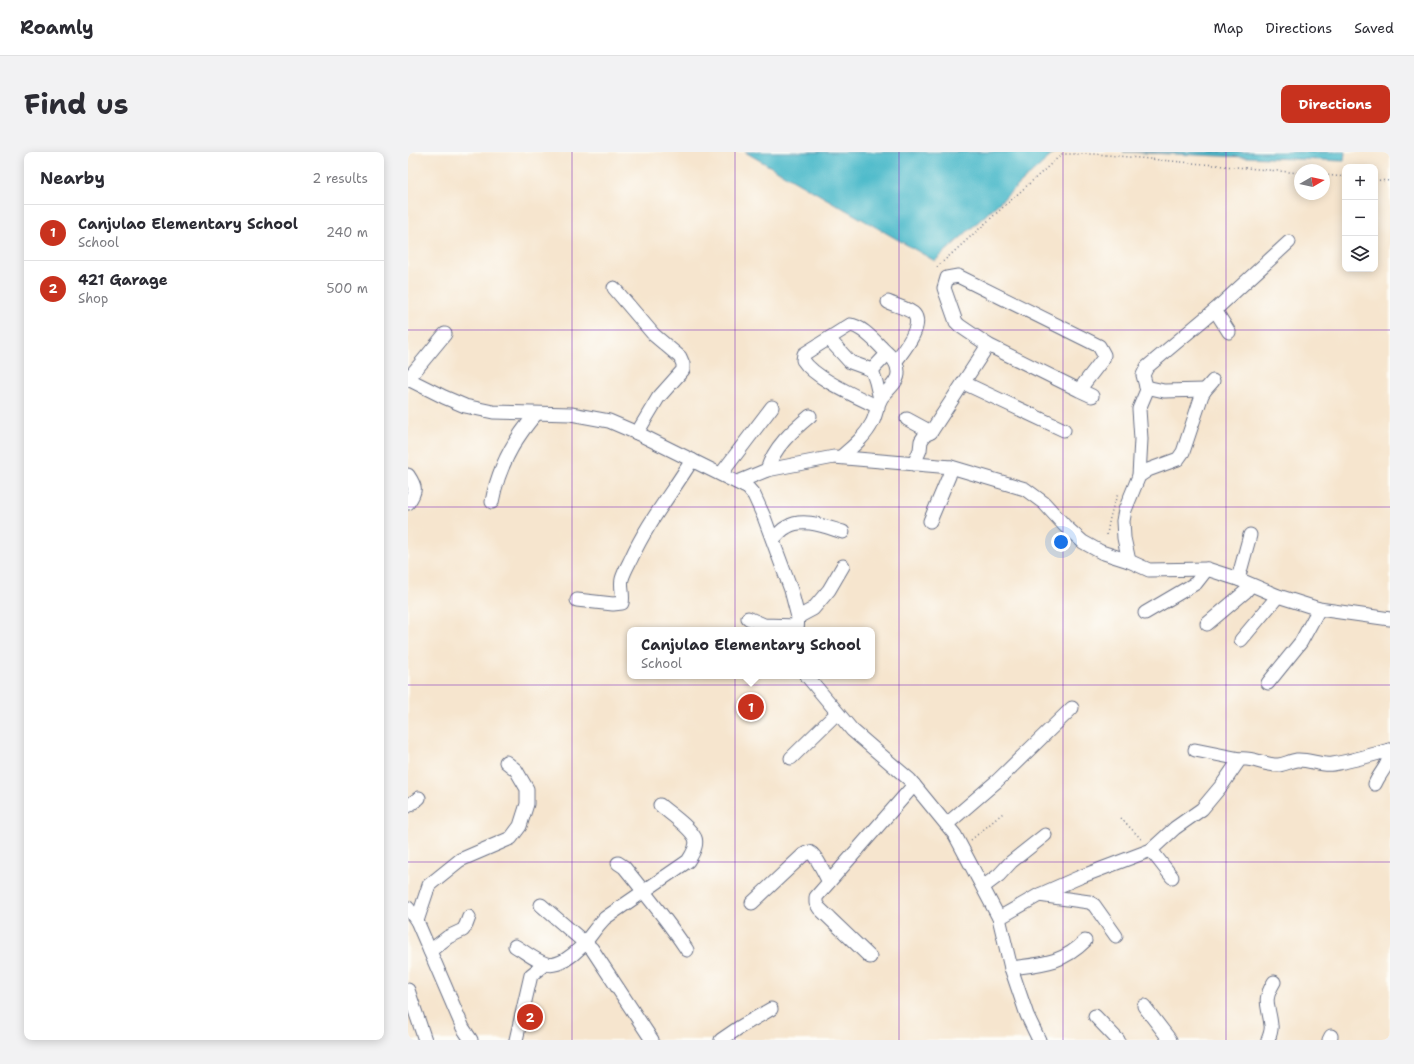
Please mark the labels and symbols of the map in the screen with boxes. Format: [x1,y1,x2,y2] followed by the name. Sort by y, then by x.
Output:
[1294,164,1330,200] north arrow
[1051,532,1071,552] your location
[738,692,764,722] pin: 1
[517,1002,543,1032] pin: 2

